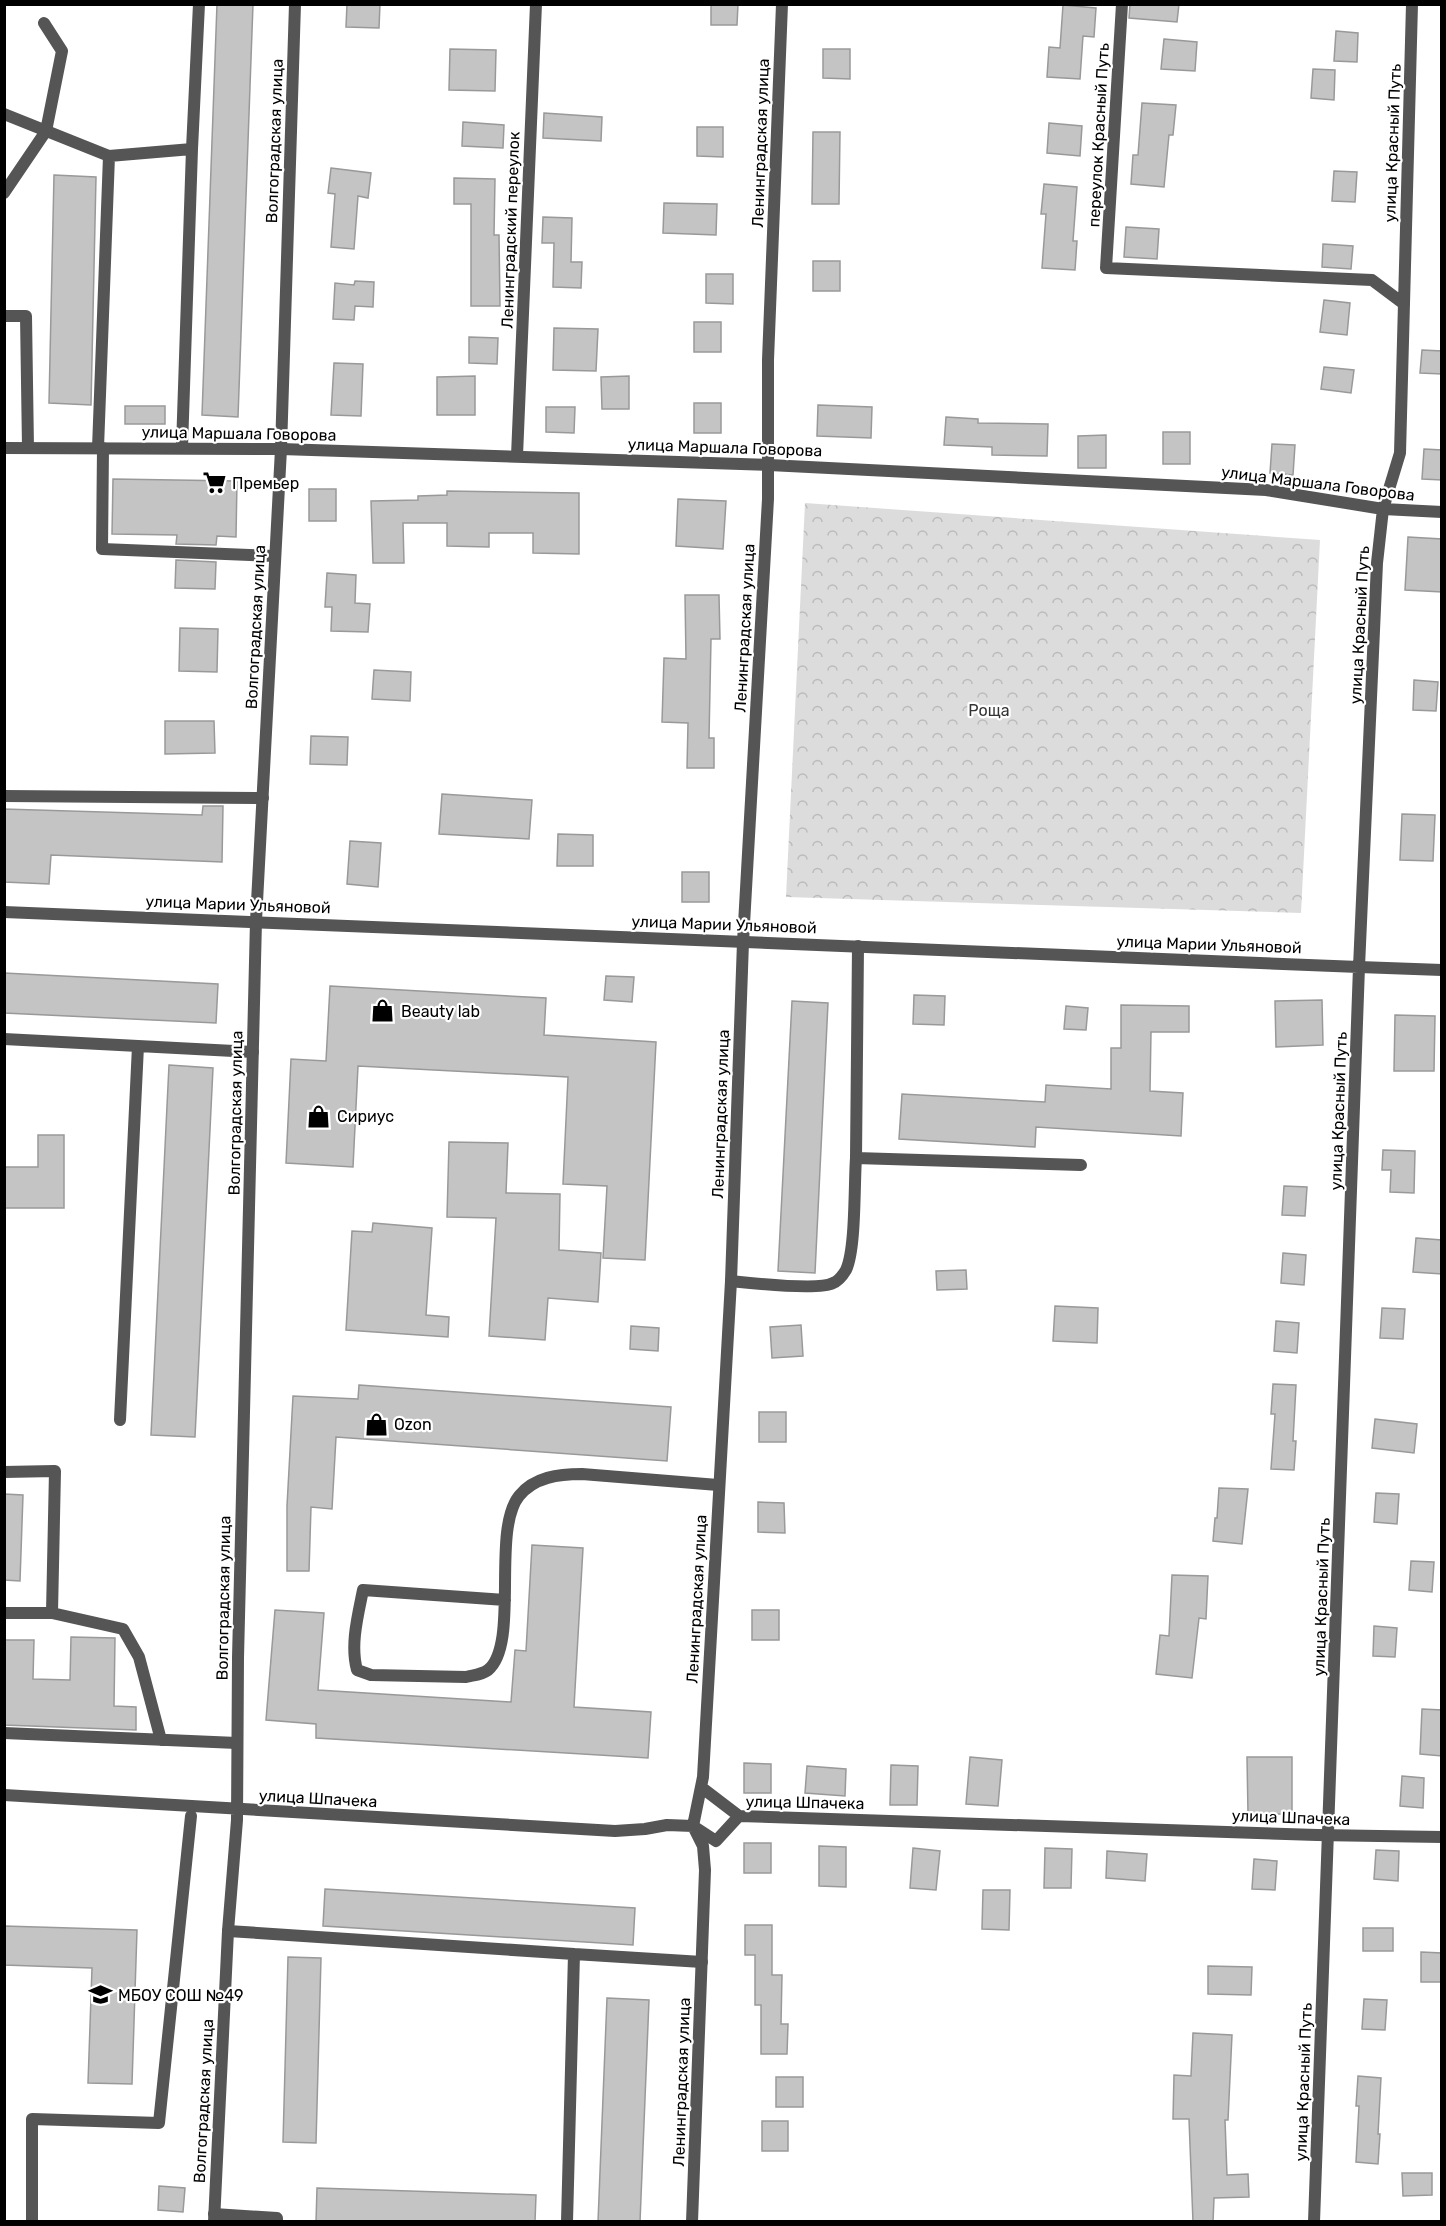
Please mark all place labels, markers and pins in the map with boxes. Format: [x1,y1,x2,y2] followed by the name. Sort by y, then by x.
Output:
[201,470,227,496] supermarket icon: Премьер
[232,474,299,493] place label: Премьер
[370,998,396,1024] shop icon: Beauty lab
[401,1002,480,1021] place label: Beauty lab
[306,1103,332,1129] shop icon: Сириус
[337,1107,394,1126] place label: Сириус
[363,1411,389,1437] shop icon: Ozon
[394,1415,432,1434] place label: Ozon
[87,1982,113,2008] school or university icon: МБОУ СОШ №49
[118,1986,244,2005] place label: МБОУ СОШ №49

